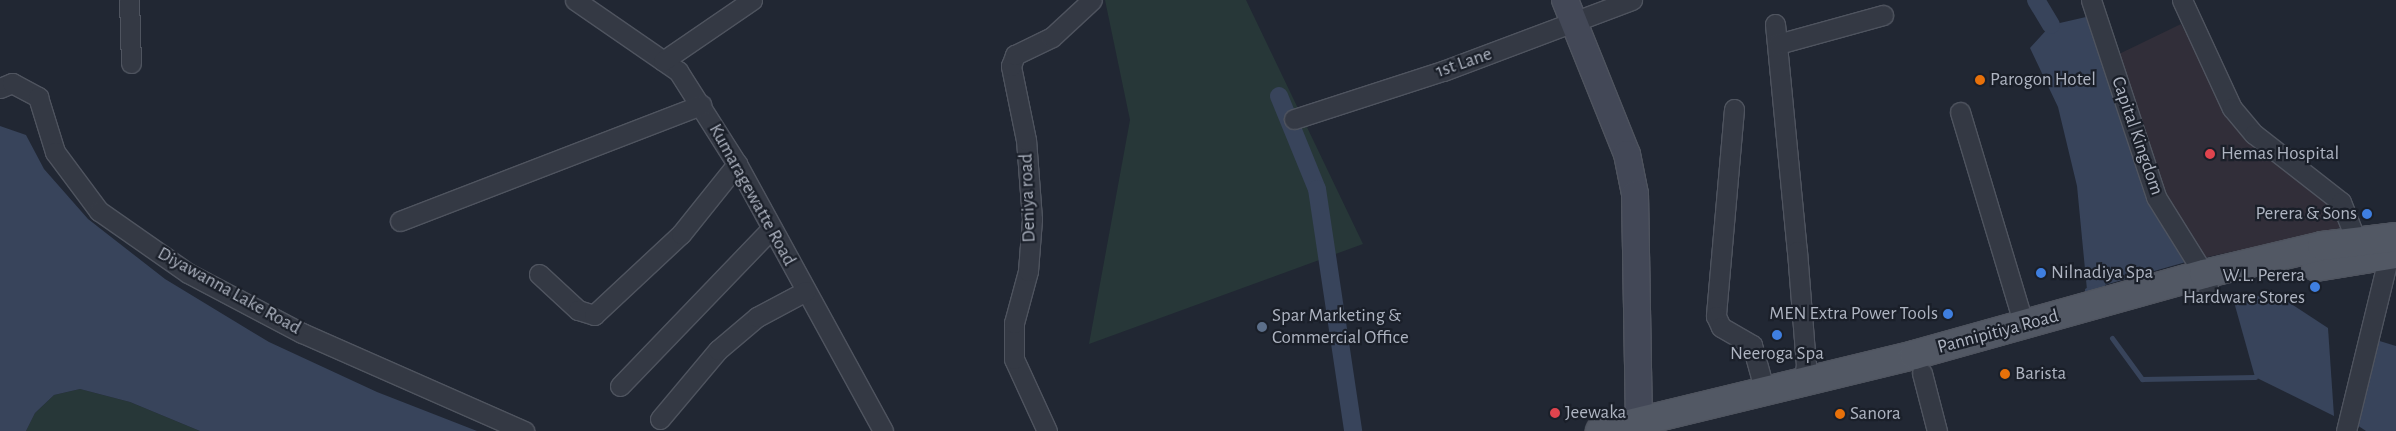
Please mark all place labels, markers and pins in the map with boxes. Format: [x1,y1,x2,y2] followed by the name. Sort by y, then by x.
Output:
[1990,69,2096,91] place label: Parogon Hotel
[1974,74,1986,86] marker: Parogon Hotel
[2221,143,2339,165] place label: Hemas Hospital
[2203,147,2217,161] marker: Hemas Hospital
[2256,203,2357,225] place label: Perera & Sons
[2361,208,2373,220] marker: Perera & Sons
[2051,262,2153,284] place label: Nilnadiya Spa
[2183,265,2305,309] place label: W.L. Perera Hardware Stores
[2035,267,2047,279] marker: Nilnadiya Spa
[2309,281,2321,293] marker: W.L. Perera Hardware Stores
[1769,303,1938,325] place label: MEN Extra Power Tools
[1272,305,1409,349] place label: Spar Marketing & Commercial Office
[1942,308,1954,320] marker: MEN Extra Power Tools
[1256,321,1268,333] marker: Spar Marketing & Commercial Office
[1771,329,1783,341] marker: Neeroga Spa
[1730,343,1824,365] place label: Neeroga Spa
[2015,363,2066,385] place label: Barista
[1999,368,2011,380] marker: Barista
[1565,402,1626,424] place label: Jeewaka
[1850,403,1901,425] place label: Sanora
[1549,407,1561,419] marker: Jeewaka
[1834,408,1846,420] marker: Sanora

